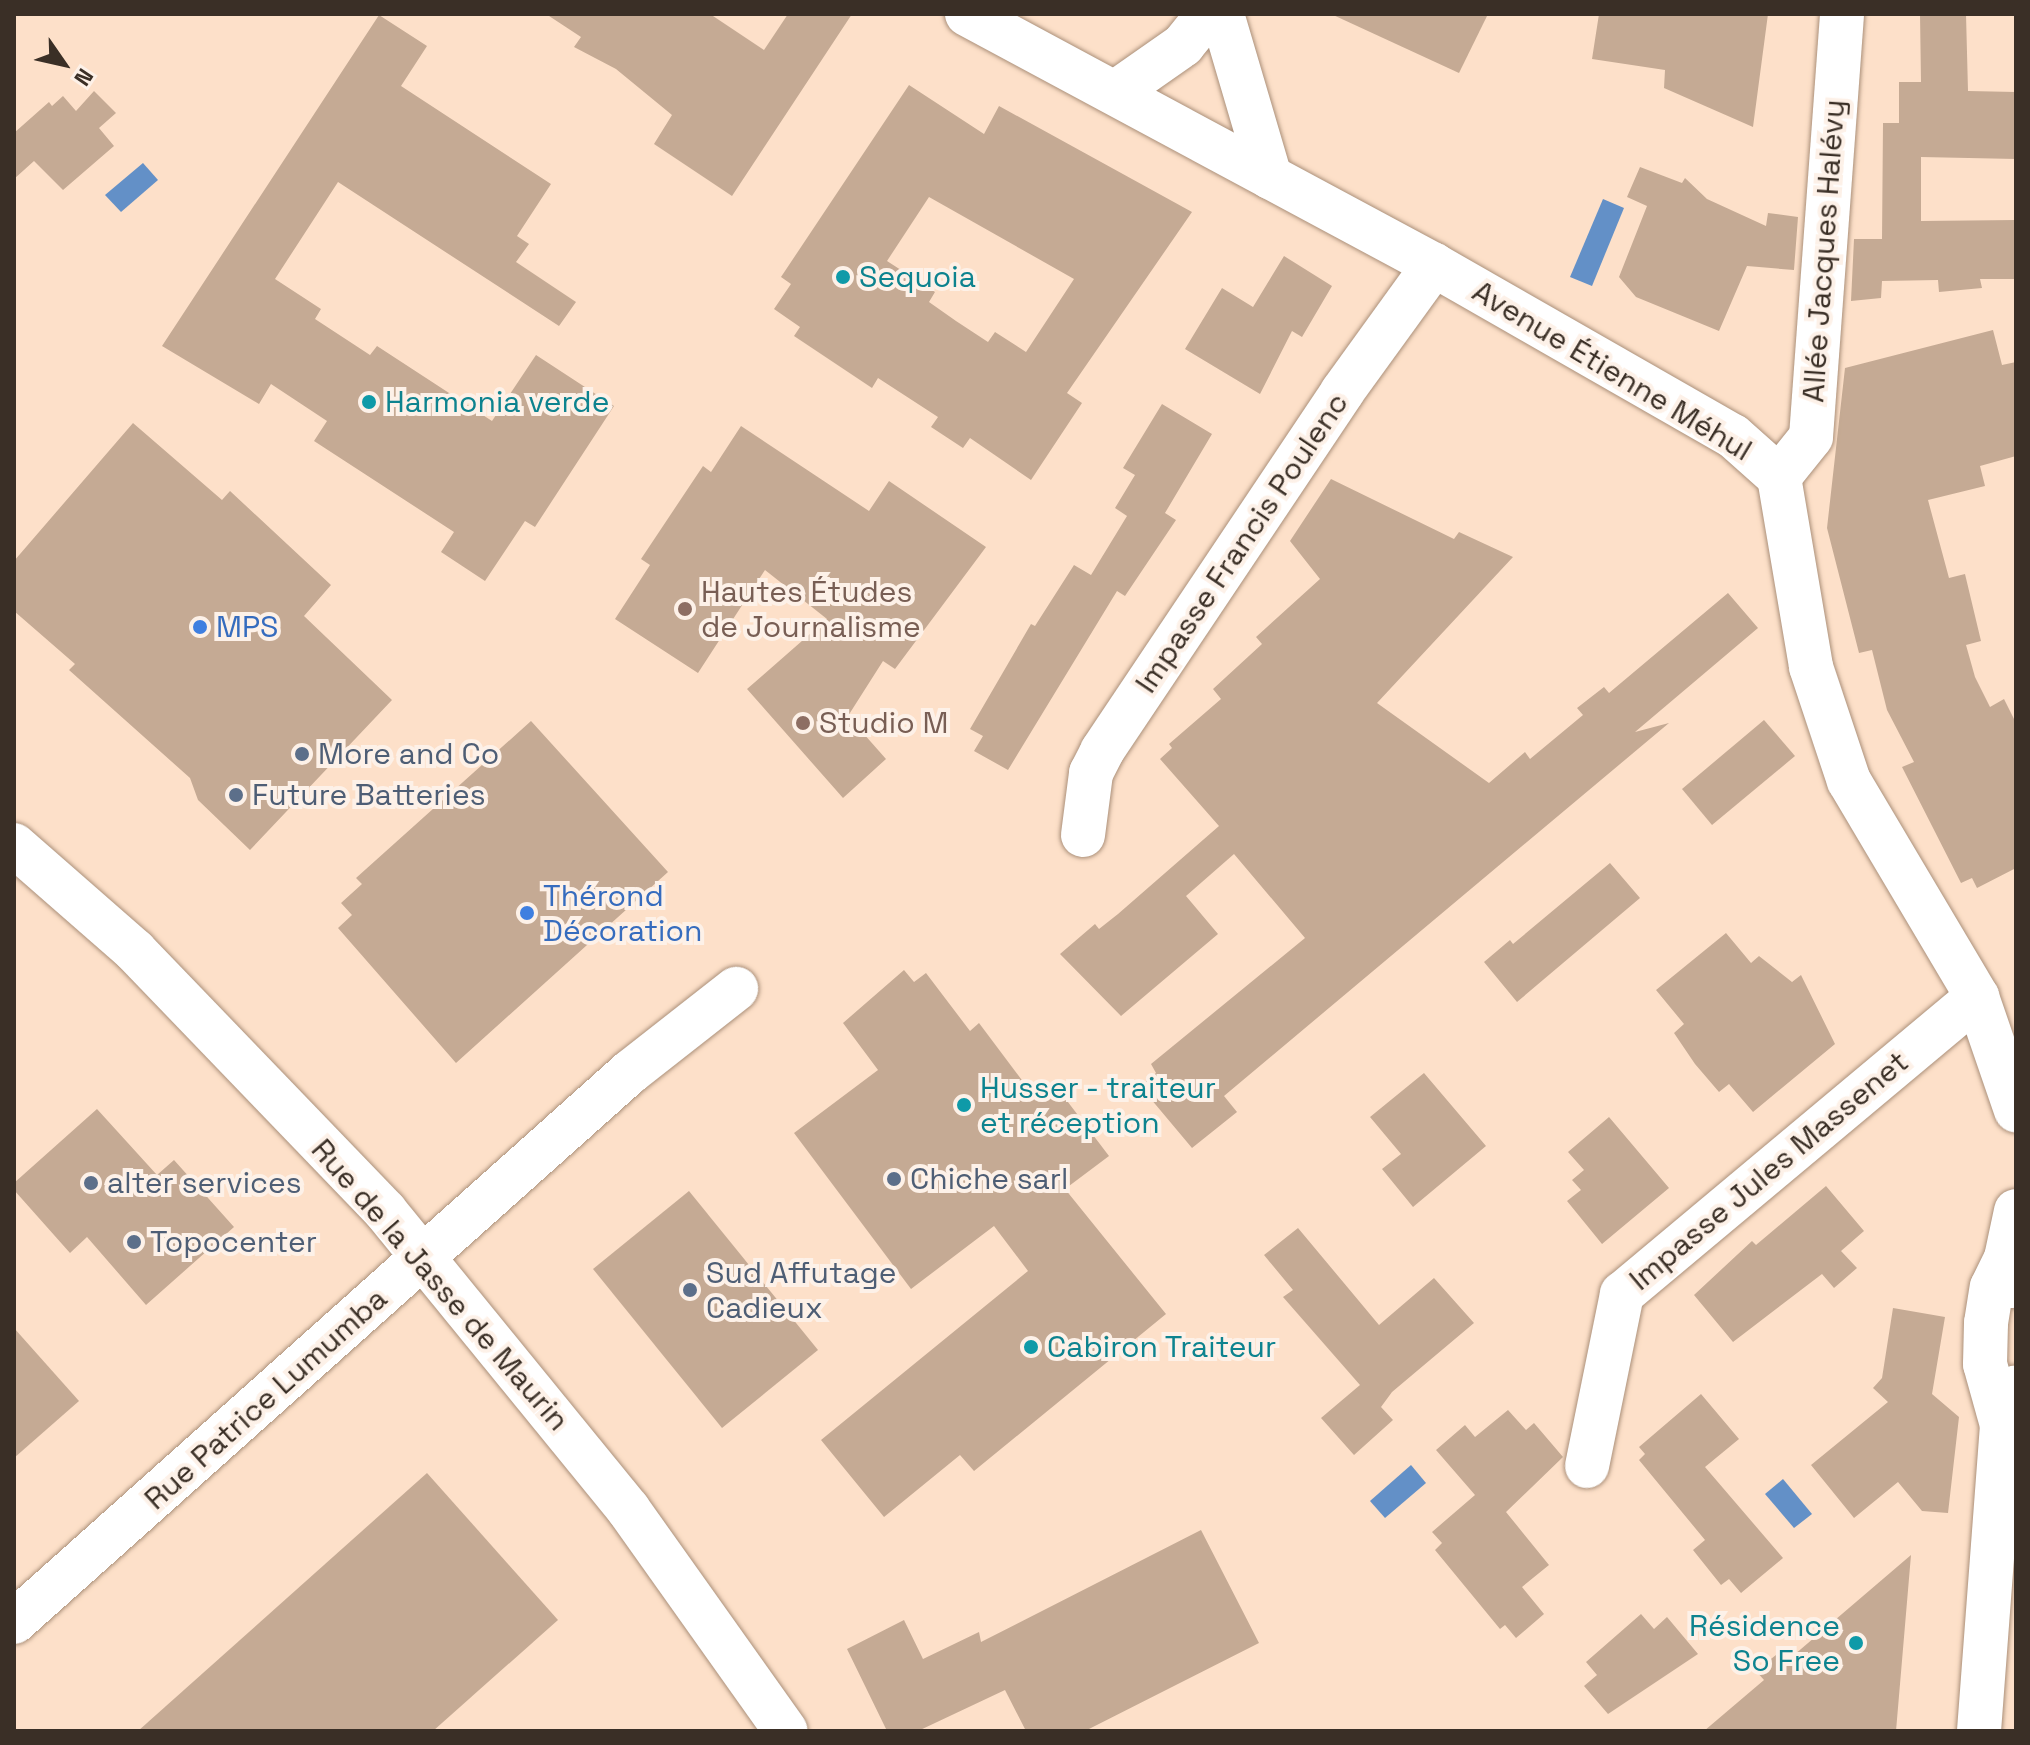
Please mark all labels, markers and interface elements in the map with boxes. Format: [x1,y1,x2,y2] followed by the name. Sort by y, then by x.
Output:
[24,24,104,104] north arrow
[68,63,100,91] text: N
[1795,98,1853,404] street label: Allée Jacques Halévy
[859,259,976,295] place label: Sequoia
[834,268,852,286] marker: Sequoia
[1466,273,1758,469] street label: Avenue Étienne Méhul
[385,384,609,420] place label: Harmonia verde
[1128,386,1356,700] street label: Impasse Francis Poulenc
[360,393,378,411] marker: Harmonia verde
[701,574,921,644] place label: Hautes Études de Journalisme
[676,600,694,618] marker: Hautes Études de Journalisme
[216,609,278,645] place label: MPS
[191,618,209,636] marker: MPS
[819,705,948,741] place label: Studio M
[794,714,812,732] marker: Studio M
[318,736,499,772] place label: More and Co
[293,745,311,763] marker: More and Co
[252,777,485,813] place label: Future Batteries
[227,786,245,804] marker: Future Batteries
[543,878,702,948] place label: Thérond Décoration
[518,904,536,922] marker: Thérond Décoration
[1622,1044,1916,1298] street label: Impasse Jules Massenet
[980,1070,1218,1140] place label: Husser - traiteur et réception
[955,1096,973,1114] marker: Husser - traiteur et réception
[304,1132,576,1438] street label: Rue de la Jasse de Maurin
[910,1161,1068,1197] place label: Chiche sarl
[107,1165,302,1201] place label: alter services
[885,1170,903,1188] marker: Chiche sarl
[82,1174,100,1192] marker: alter services
[150,1224,317,1260] place label: Topocenter
[125,1233,143,1251] marker: Topocenter
[706,1255,897,1326] place label: Sud Affutage Cadieux
[137,1281,395,1517] street label: Rue Patrice Lumumba
[681,1281,699,1299] marker: Sud Affutage Cadieux
[1047,1329,1277,1365] place label: Cabiron Traiteur
[1022,1338,1040,1356] marker: Cabiron Traiteur
[1689,1608,1840,1678] place label: Résidence So Free
[1847,1634,1865,1652] marker: Résidence So Free

